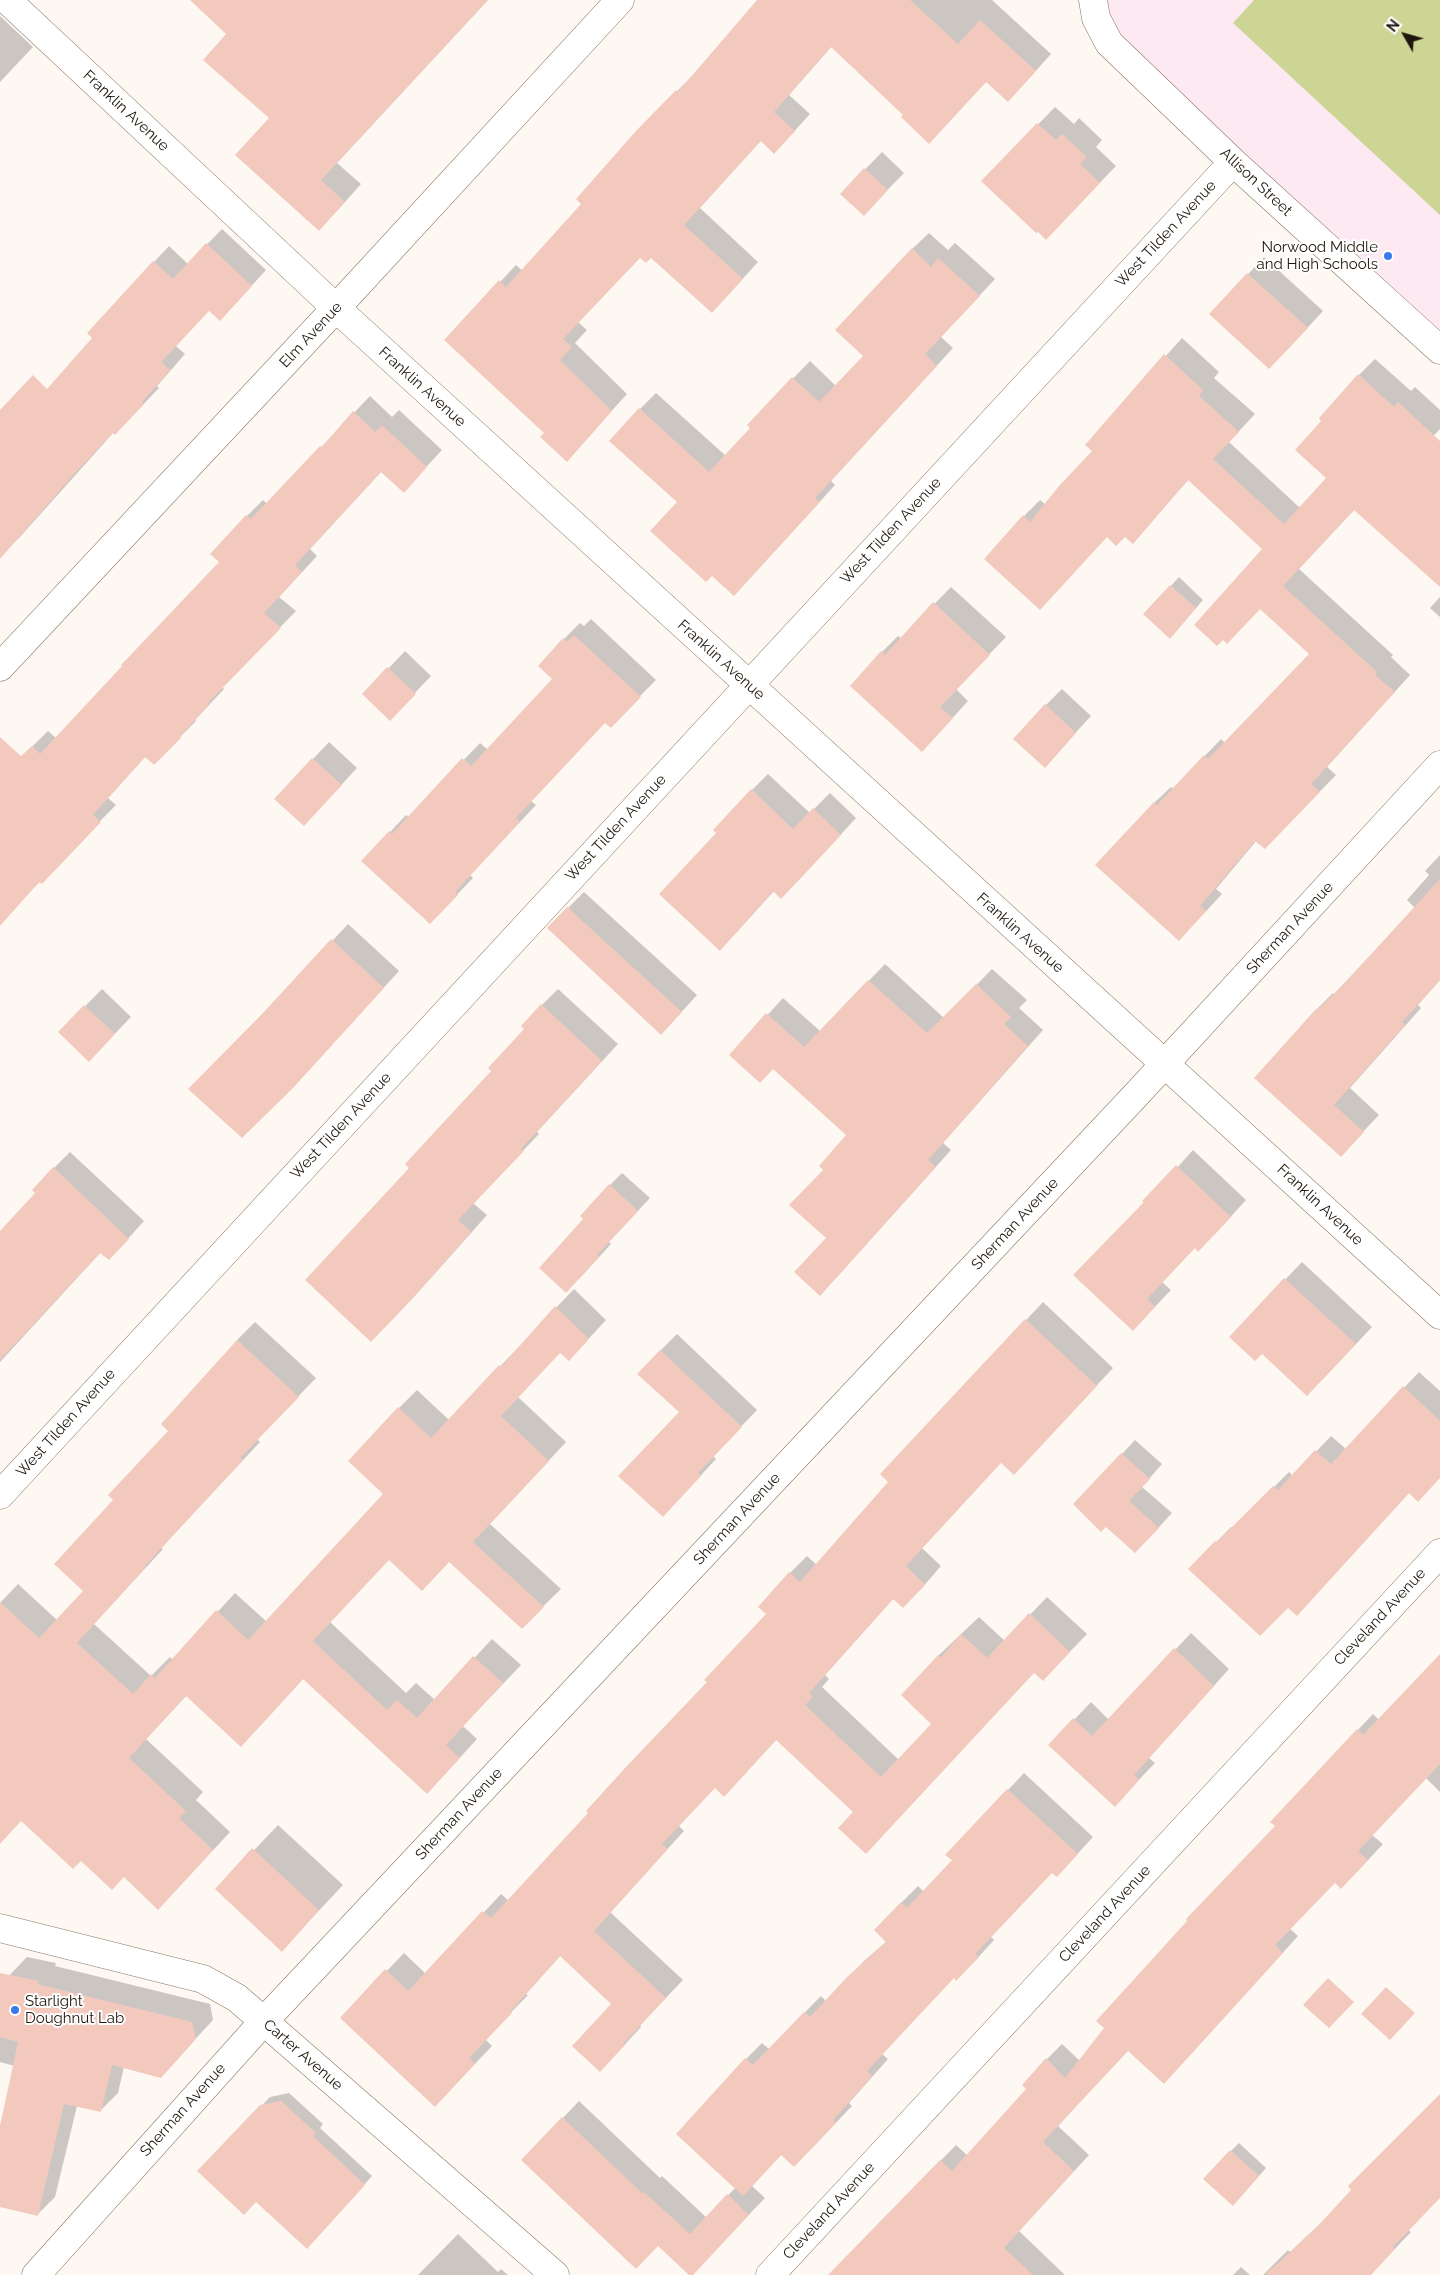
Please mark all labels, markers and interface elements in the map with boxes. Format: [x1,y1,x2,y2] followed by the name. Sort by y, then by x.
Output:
[1380,10,1430,60] north arrow
[1384,17,1403,35] text: N
[79,67,173,155] street label: Franklin Avenue
[1216,144,1296,220] street label: Allison Street
[1112,177,1220,291] street label: West Tilden Avenue
[1256,238,1378,273] place label: Norwood Middle and High Schools
[1382,250,1394,262] marker: Norwood Middle and High Schools
[276,298,346,372] street label: Elm Avenue
[375,343,469,431] street label: Franklin Avenue
[837,474,945,588] street label: West Tilden Avenue
[674,616,768,704] street label: Franklin Avenue
[562,771,670,885] street label: West Tilden Avenue
[1243,878,1337,978] street label: Sherman Avenue
[973,889,1067,977] street label: Franklin Avenue
[287,1069,395,1183] street label: West Tilden Avenue
[1273,1161,1367,1249] street label: Franklin Avenue
[968,1174,1062,1274] street label: Sherman Avenue
[13,1365,119,1481] street label: West Tilden Avenue
[690,1469,784,1569] street label: Sherman Avenue
[1330,1565,1430,1669] street label: Cleveland Avenue
[412,1764,506,1864] street label: Sherman Avenue
[1055,1862,1155,1966] street label: Cleveland Avenue
[25,1992,124,2027] place label: Starlight Doughnut Lab
[9,2004,21,2016] marker: Starlight Doughnut Lab
[260,2016,346,2094] street label: Carter Avenue
[136,2060,230,2160] street label: Sherman Avenue
[779,2159,879,2263] street label: Cleveland Avenue

